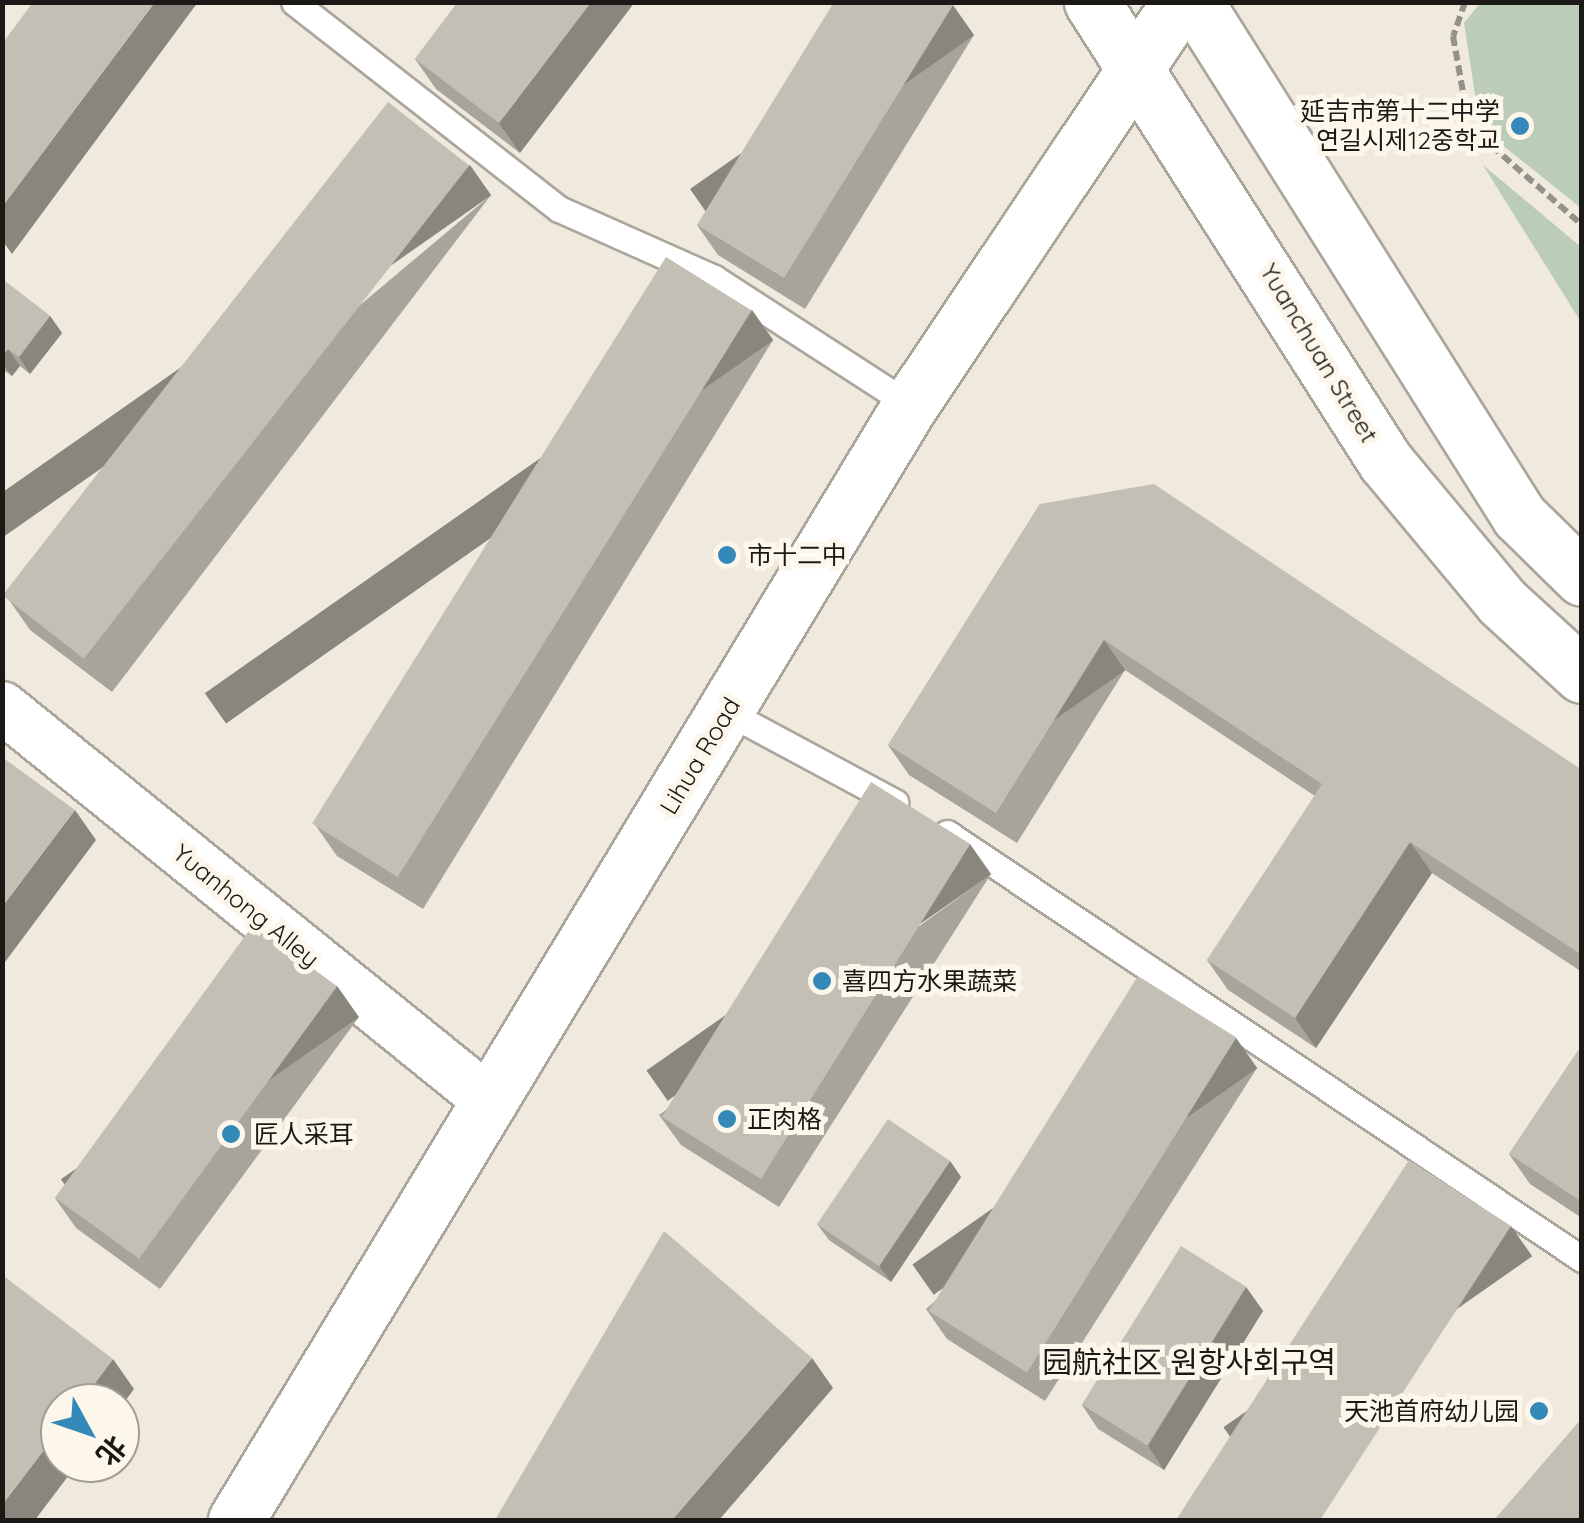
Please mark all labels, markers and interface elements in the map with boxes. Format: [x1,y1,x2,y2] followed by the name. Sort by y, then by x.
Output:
[1300,97,1500,156] place label: 延吉市第十二中学 연길시제12중학교
[1509,115,1531,137] marker: 延吉市第十二中学 연길시제12중학교
[1254,258,1384,448] street label: Yuanchuan Street
[747,540,847,570] place label: 市十二中
[716,544,738,566] marker: 市十二中
[653,692,747,820] street label: Lihua Road
[167,838,325,974] street label: Yuanhong Alley
[842,966,1017,996] place label: 喜四方水果蔬菜
[811,970,833,992] marker: 喜四方水果蔬菜
[747,1104,822,1134] place label: 正肉格
[716,1108,738,1130] marker: 正肉格
[254,1119,354,1149] place label: 匠人采耳
[218,1121,244,1147] marker: 匠人采耳
[1042,1344,1336,1380] district label: 园航社区 원항사회구역
[40,1383,140,1483] north arrow
[1344,1396,1519,1426] place label: 天池首府幼儿园
[1528,1400,1550,1422] marker: 天池首府幼儿园
[89,1429,134,1473] text: 北

